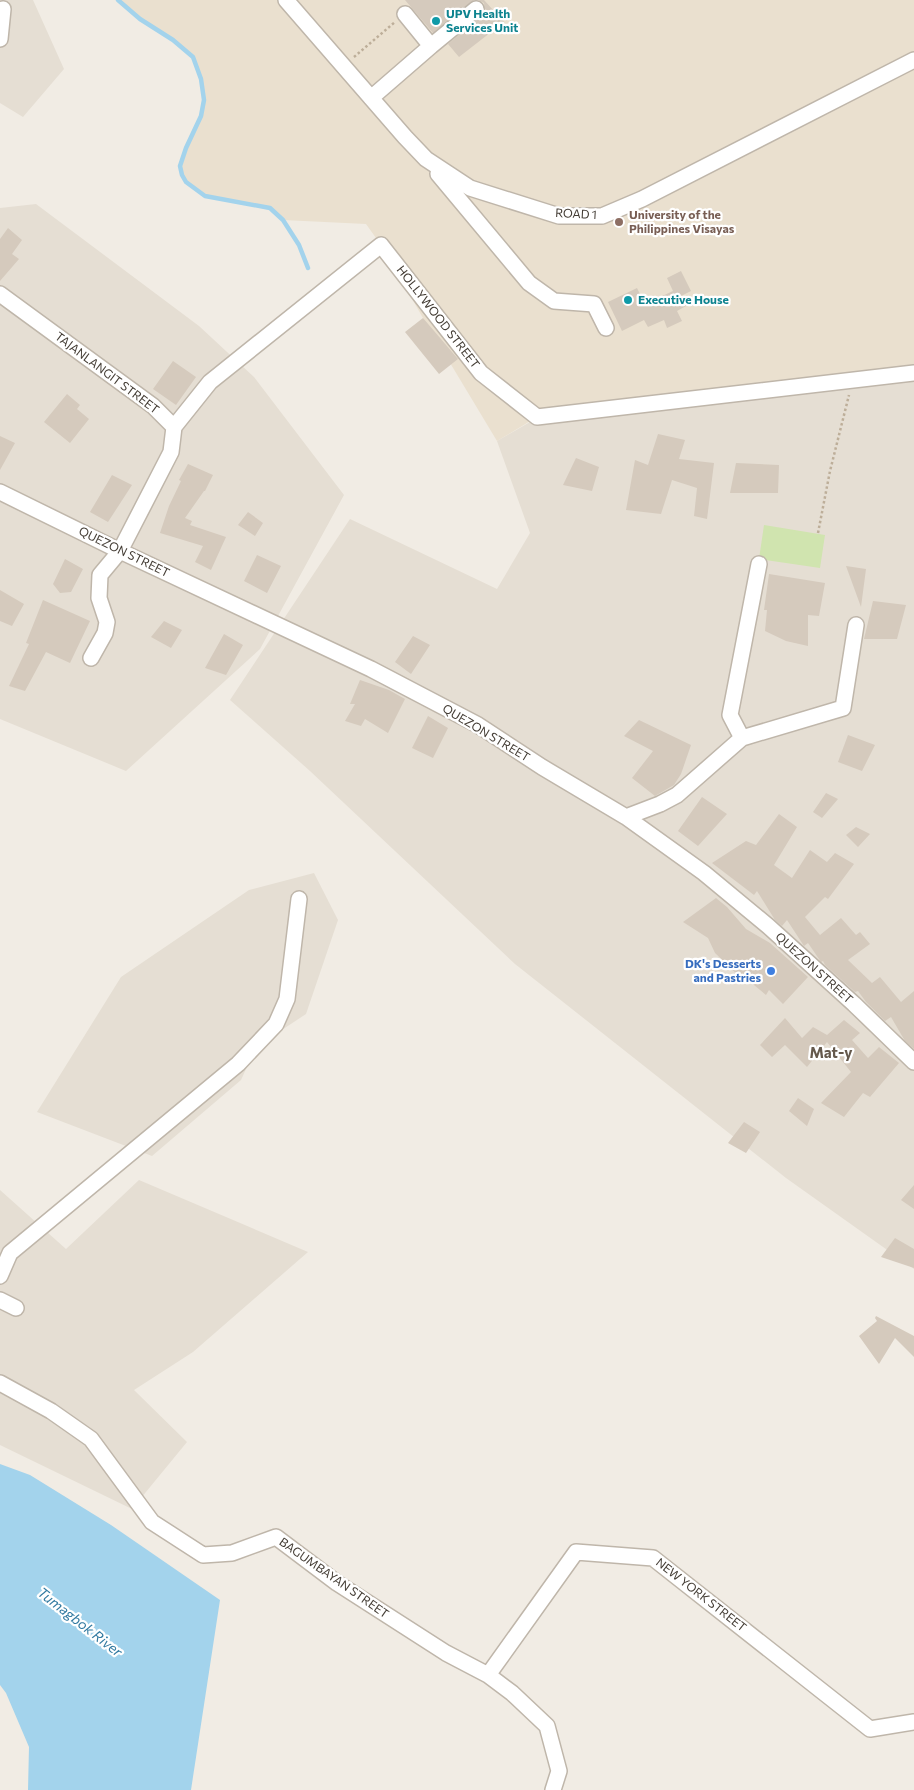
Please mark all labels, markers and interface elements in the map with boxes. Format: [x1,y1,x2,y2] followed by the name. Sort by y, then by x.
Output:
[446,6,518,34] place label: UPV Health Services Unit
[430,15,442,27] marker: UPV Health Services Unit
[555,205,597,221] street label: ROAD 1
[629,207,735,235] place label: University of the Philippines Visayas
[613,216,625,228] marker: University of the Philippines Visayas
[394,262,483,371] street label: HOLLYWOOD STREET
[638,292,729,306] place label: Executive House
[622,294,634,306] marker: Executive House
[52,329,163,417] street label: TAJANLANGIT STREET
[77,523,172,579] street label: QUEZON STREET
[440,701,533,764] street label: QUEZON STREET
[773,929,856,1006] street label: QUEZON STREET
[685,956,761,984] place label: DK's Desserts and Pastries
[765,965,777,977] marker: DK's Desserts and Pastries
[809,1043,853,1061] district label: Mat-y
[277,1534,392,1620] street label: BAGUMBAYAN STREET
[654,1555,750,1634] street label: NEW YORK STREET
[35,1583,126,1660] water label: Tumagbok River

